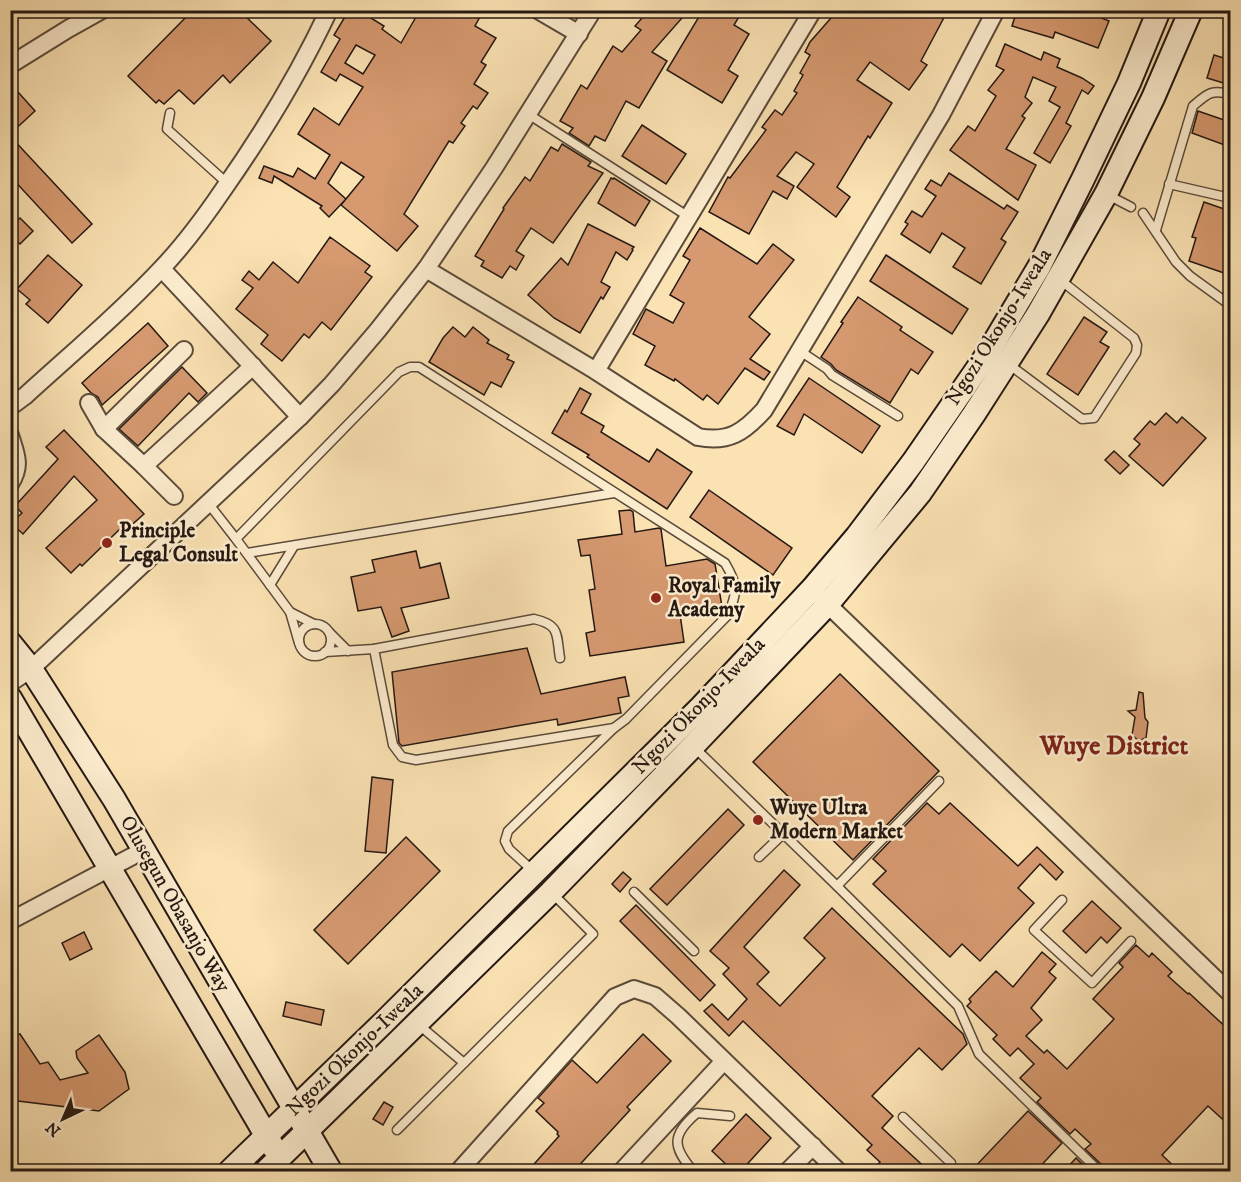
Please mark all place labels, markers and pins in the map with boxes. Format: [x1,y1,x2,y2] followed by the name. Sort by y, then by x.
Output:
[119,518,238,568] place label: Principle Legal Consult
[100,536,114,550] marker: Principle Legal Consult
[667,573,781,623] place label: Royal Family Academy
[649,591,663,605] marker: Royal Family Academy
[769,795,903,845] place label: Wuye Ultra Modern Market
[751,813,765,827] marker: Wuye Ultra Modern Market

